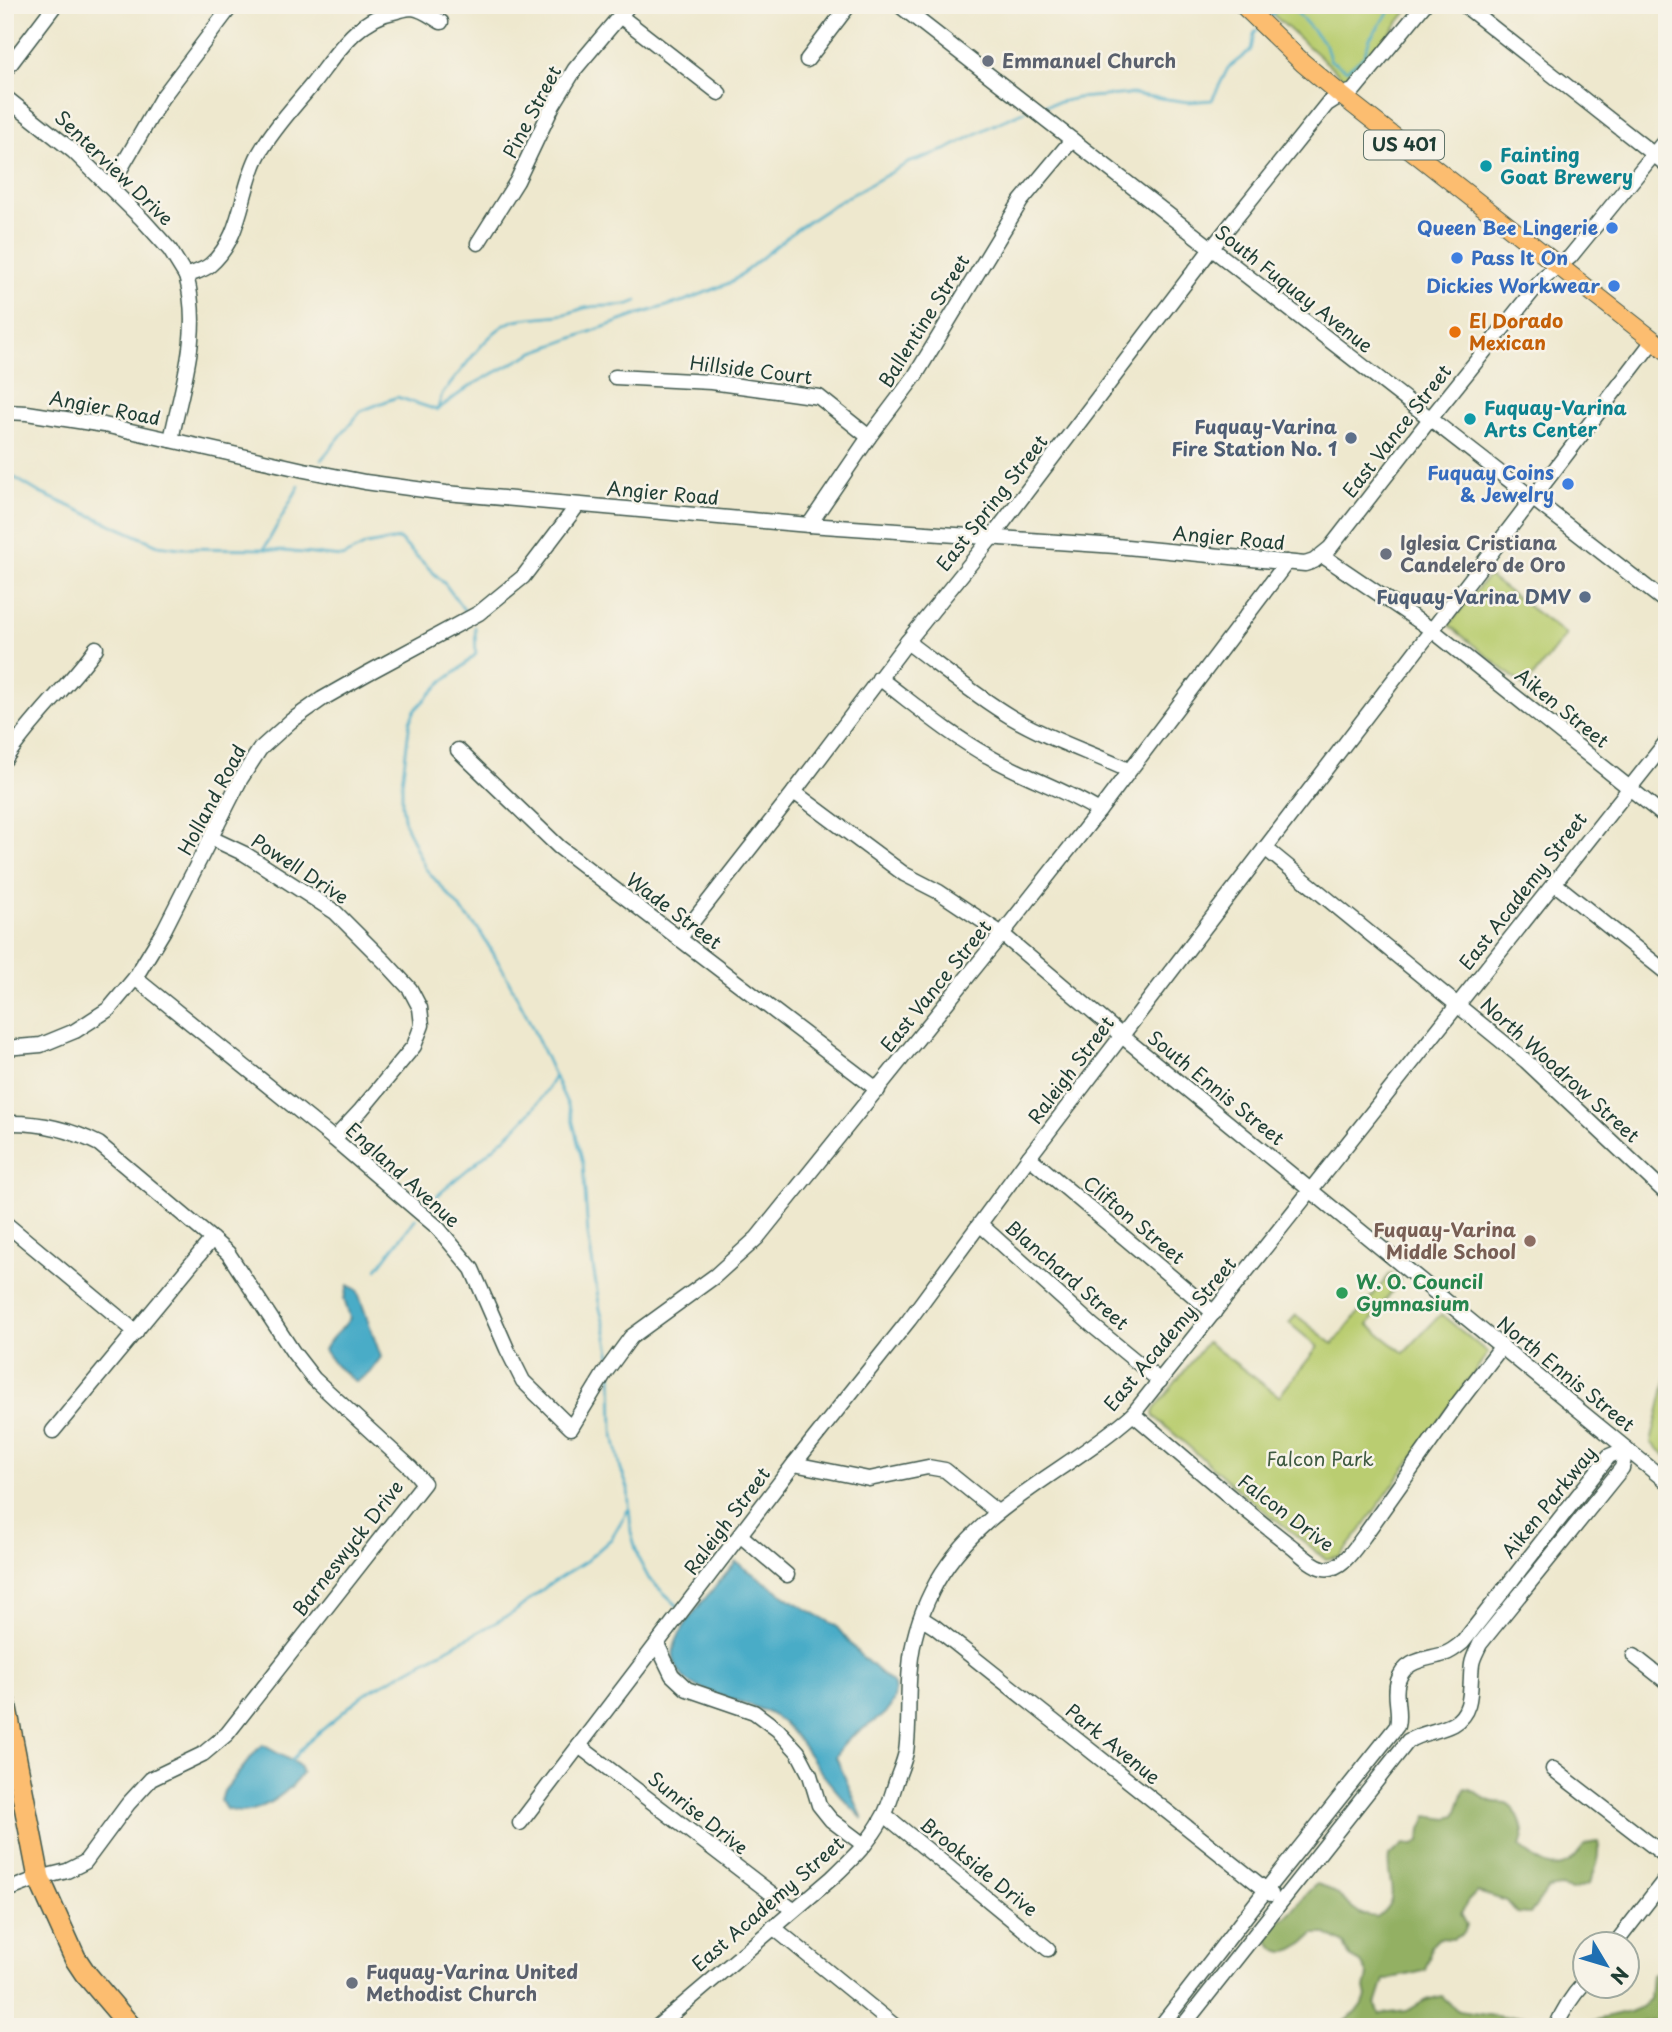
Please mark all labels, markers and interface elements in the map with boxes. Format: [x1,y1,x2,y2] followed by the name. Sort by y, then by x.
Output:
[1002,46,1176,74] place label: Emmanuel Church
[980,53,996,69] marker: Emmanuel Church
[495,60,567,163] street label: Pine Street
[49,103,180,231] street label: Senterview Drive
[1364,130,1444,160] road number: US 401
[1500,140,1633,190] place label: Fainting Goat Brewery
[1478,158,1494,174] marker: Fainting Goat Brewery
[1417,213,1598,241] place label: Queen Bee Lingerie
[1210,218,1379,359] street label: South Fuquay Avenue
[1604,220,1620,236] marker: Queen Bee Lingerie
[1471,243,1568,271] place label: Pass It On
[871,249,975,392] street label: Ballentine Street
[1449,250,1465,266] marker: Pass It On
[1426,271,1600,299] place label: Dickies Workwear
[1606,278,1622,294] marker: Dickies Workwear
[1469,306,1563,356] place label: El Dorado Mexican
[1447,324,1463,340] marker: El Dorado Mexican
[688,348,814,390] street label: Hillside Court
[1335,358,1457,503] street label: East Vance Street
[47,383,163,431] street label: Angier Road
[1483,393,1627,443] place label: Fuquay-Varina Arts Center
[1462,411,1478,427] marker: Fuquay-Varina Arts Center
[1172,412,1337,462] place label: Fuquay-Varina Fire Station No. 1
[929,428,1054,577] street label: East Spring Street
[1343,430,1359,446] marker: Fuquay-Varina Fire Station No. 1
[1427,458,1554,508] place label: Fuquay Coins & Jewelry
[606,473,720,511] street label: Angier Road
[1560,476,1576,492] marker: Fuquay Coins & Jewelry
[1172,518,1286,556] street label: Angier Road
[1400,528,1565,578] place label: Iglesia Cristiana Candelero de Oro
[1378,546,1394,562] marker: Iglesia Cristiana Candelero de Oro
[1376,582,1571,610] place label: Fuquay-Varina DMV
[1577,589,1593,605] marker: Fuquay-Varina DMV
[1510,661,1616,754] street label: Aiken Street
[170,739,252,860] street label: Holland Road
[1452,805,1593,975] street label: East Academy Street
[246,826,355,910] street label: Powell Drive
[621,865,728,955] street label: Wade Street
[873,913,997,1057] street label: East Vance Street
[1475,990,1647,1149] street label: North Woodrow Street
[1020,1009,1120,1129] street label: Raleigh Street
[1142,1023,1291,1151] street label: South Ennis Street
[341,1115,467,1233] street label: England Avenue
[1078,1168,1192,1270] street label: Clifton Street
[1000,1213,1136,1336] street label: Blanchard Street
[1373,1215,1516,1265] place label: Fuquay-Varina Middle School
[1522,1233,1538,1249] marker: Fuquay-Varina Middle School
[1096,1250,1242,1417] street label: East Academy Street
[1356,1267,1483,1317] place label: W. O. Council Gymnasium
[1334,1285,1350,1301] marker: W. O. Council Gymnasium
[1492,1309,1642,1438] street label: North Ennis Street
[1494,1439,1602,1563] street label: Aiken Parkway
[1266,1444,1374,1472] park label: Falcon Park
[676,1460,776,1580] street label: Raleigh Street
[1233,1467,1340,1558] street label: Falcon Drive
[285,1473,409,1621] street label: Barneswyck Drive
[1060,1696,1167,1790] street label: Park Avenue
[642,1764,755,1860] street label: Sunrise Drive
[915,1810,1044,1922] street label: Brookside Drive
[685,1829,850,1977] street label: East Academy Street
[1570,1930,1640,2000] north arrow
[366,1957,578,2007] place label: Fuquay-Varina United Methodist Church
[1605,1962,1636,1991] text: N
[344,1975,360,1991] marker: Fuquay-Varina United Methodist Church

